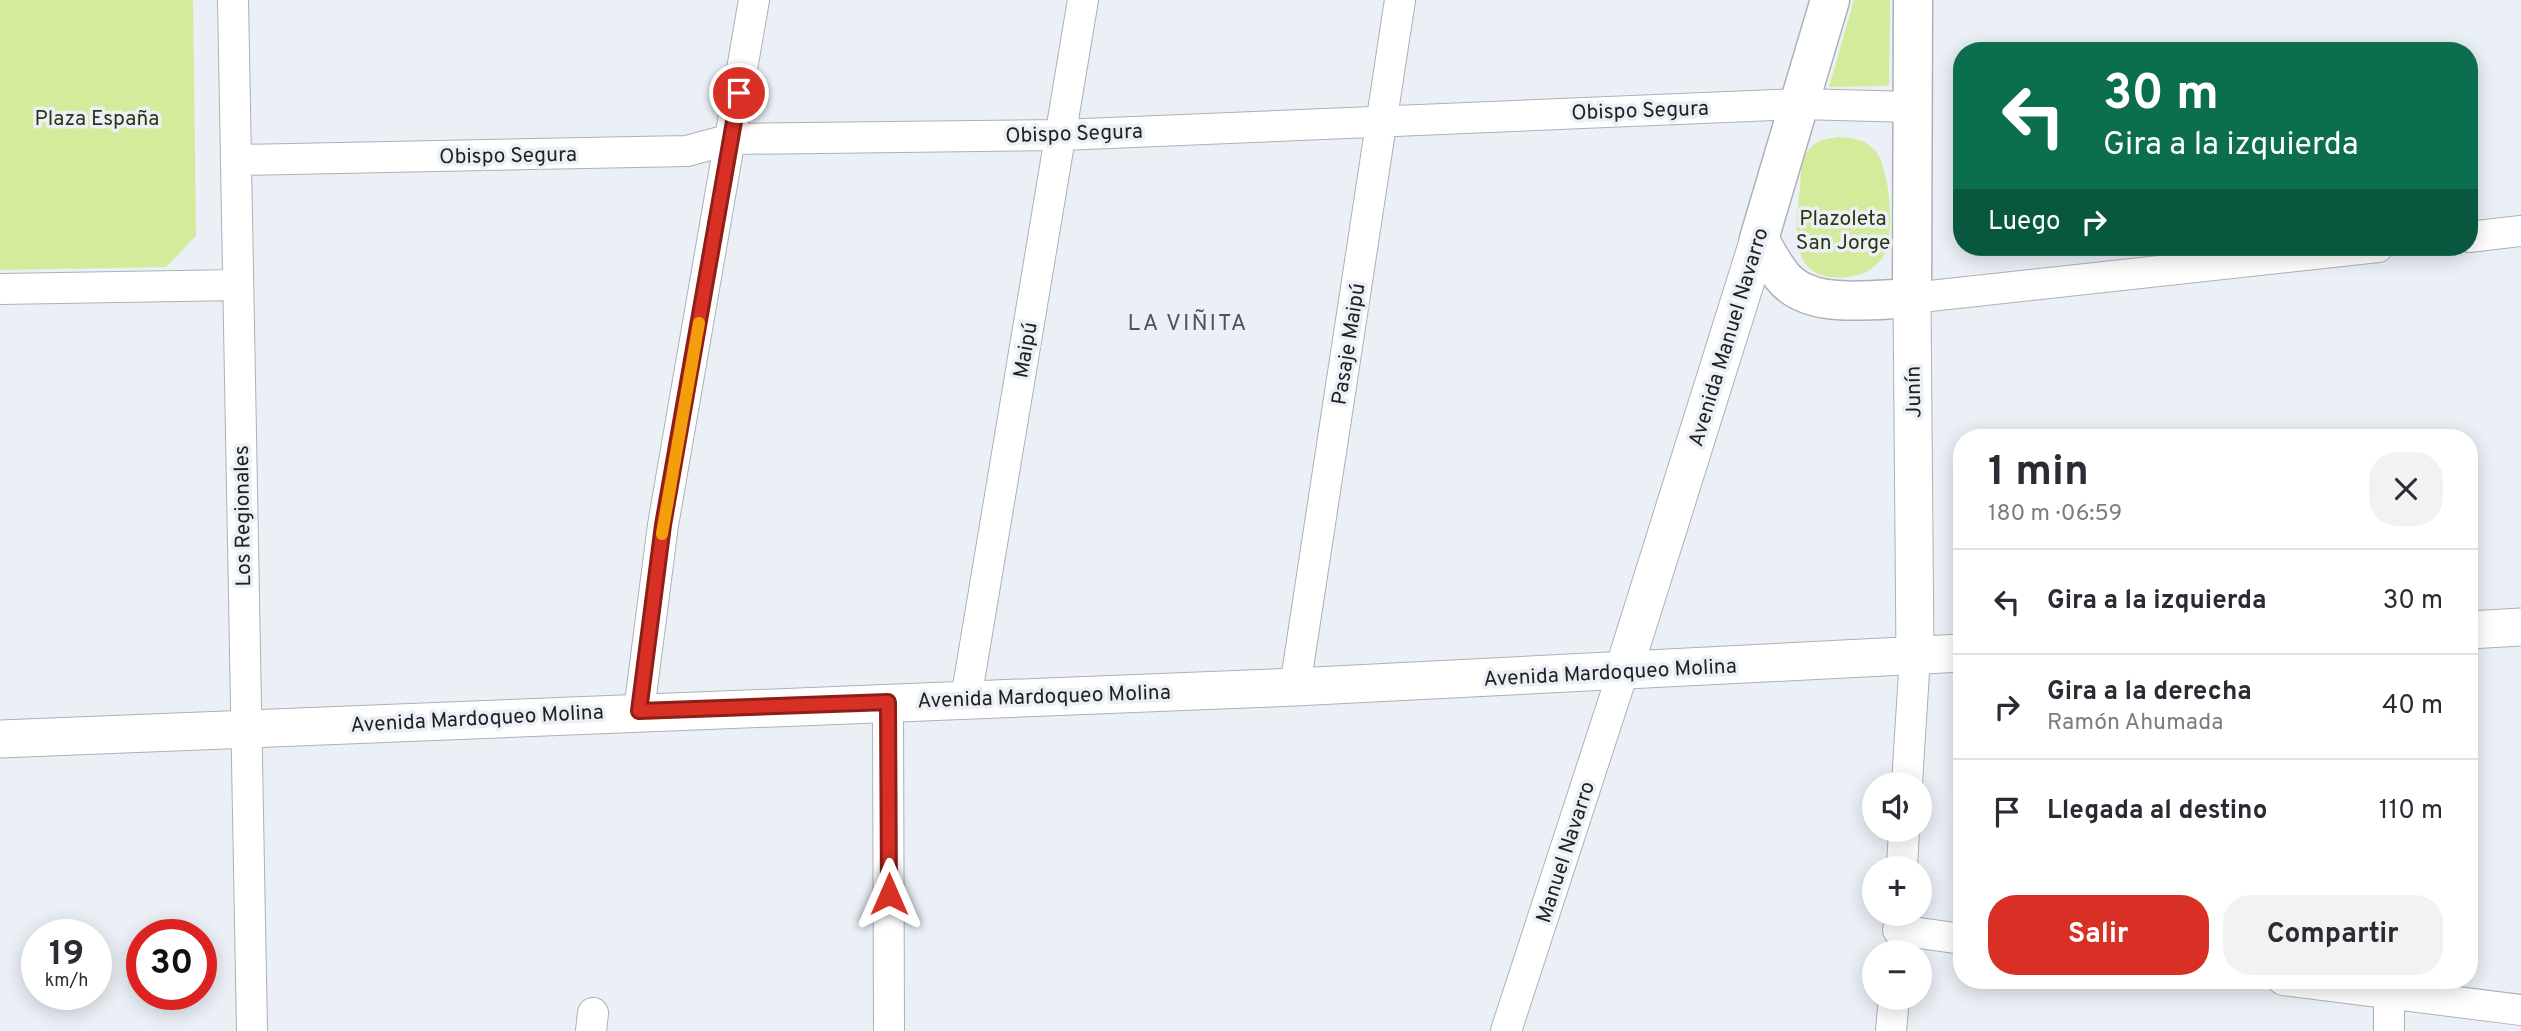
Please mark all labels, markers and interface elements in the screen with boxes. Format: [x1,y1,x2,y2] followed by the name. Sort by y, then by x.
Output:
[709,63,769,123] pin
[2103,65,2219,127] text: 30 m
[1988,70,2079,161] icon: left
[720,74,758,112] icon: arrive
[1571,96,1709,127] street label: Obispo Segura
[35,106,159,133] park label: Plaza España
[1005,119,1143,150] street label: Obispo Segura
[2103,126,2359,166] text: Gira a la izquierda
[439,142,577,171] street label: Obispo Segura
[2075,203,2113,241] icon: right
[1796,206,1890,257] park label: Plazoleta San Jorge
[1988,206,2061,239] text: Luego
[1683,225,1776,450] street label: Avenida Manuel Navarro
[1327,281,1372,407] street label: Pasaje Maipú
[1128,309,1248,339] district label: LA VIÑITA
[1008,320,1045,380] street label: Maipú
[1901,366,1928,418] street label: Junín
[229,445,258,587] street label: Los Regionales
[1988,447,2089,500] text: 1 min
[2369,452,2443,526] button: close
[1988,500,2122,529] text: 180 m · 06:59
[1988,583,2026,621] icon: left
[2047,585,2266,618] text: Gira a la izquierda
[2383,585,2443,618] text: 30 m
[1483,653,1737,694] street label: Avenida Mardoqueo Molina
[2047,676,2252,709] text: Gira a la derecha
[917,680,1171,715] street label: Avenida Mardoqueo Molina
[1988,688,2026,726] icon: right
[2382,690,2443,723] text: 40 m
[350,699,604,740] street label: Avenida Mardoqueo Molina
[2047,709,2223,738] text: Ramón Ahumada
[1862,772,1932,1010] map controls
[1862,772,1932,842] button: sound
[1531,778,1602,927] street label: Manuel Navarro
[1988,793,2026,831] icon: arrive
[2047,795,2267,828] text: Llegada al destino
[2379,795,2443,828] text: 110 m
[1862,856,1932,926] button: +
[852,857,926,931] position arrow
[1988,895,2209,975] button: Salir
[2223,895,2443,975] button: Compartir
[126,919,217,1010] speed limit sign: 30
[49,933,84,977] text: 19
[1862,940,1932,1010] button: −
[45,970,88,993] text: km/h

